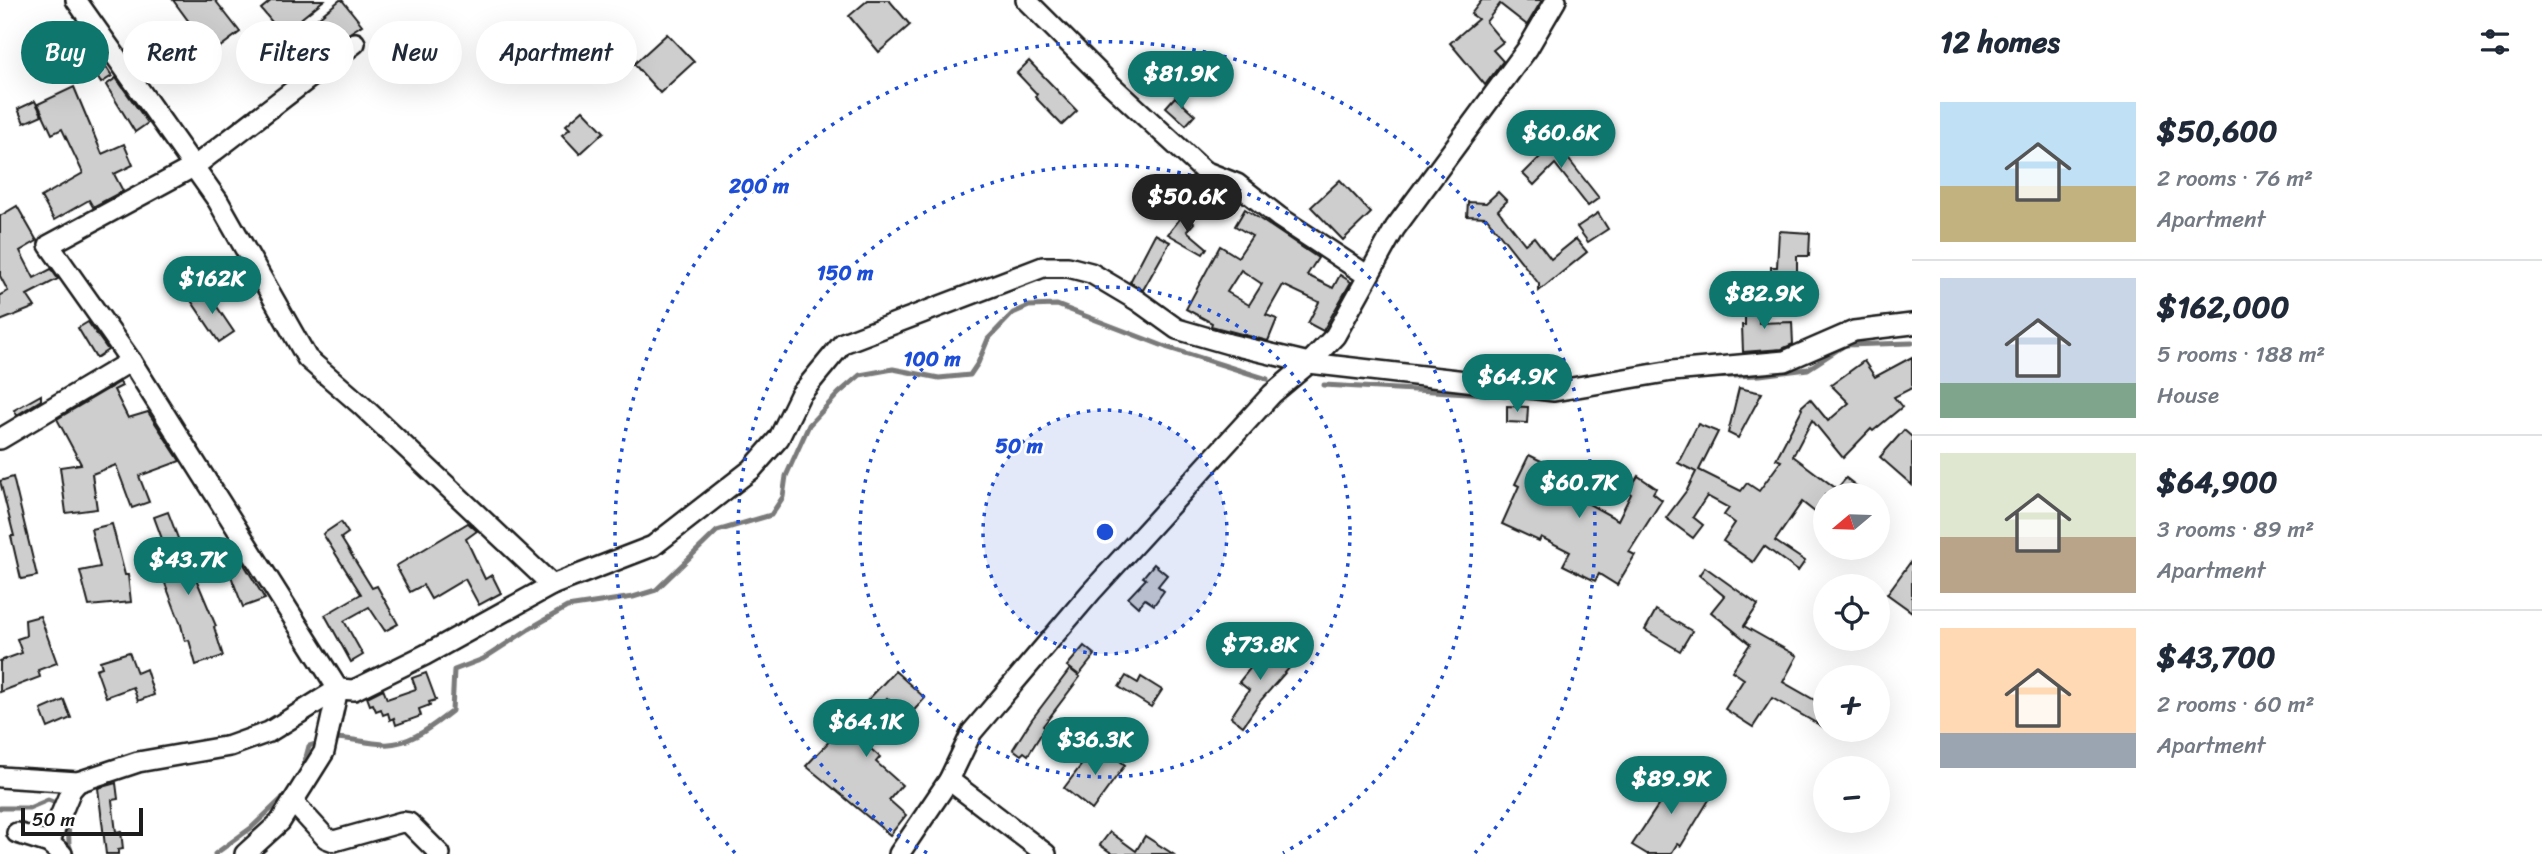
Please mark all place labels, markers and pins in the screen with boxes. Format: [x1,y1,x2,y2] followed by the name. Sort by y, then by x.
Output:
[1124,52,1238,111] pin: $81.9K
[1504,110,1618,170] pin: $60.6K
[1130,174,1244,234] pin: $50.6K
[163,256,261,316] pin: $162K
[1707,272,1821,331] pin: $82.9K
[1460,354,1574,414] pin: $64.9K
[1522,461,1636,520] pin: $60.7K
[1093,520,1117,544] centre of rings
[131,538,245,597] pin: $43.7K
[1203,622,1317,682] pin: $73.8K
[809,700,923,759] pin: $64.1K
[1038,718,1152,777] pin: $36.3K
[1614,756,1728,816] pin: $89.9K

